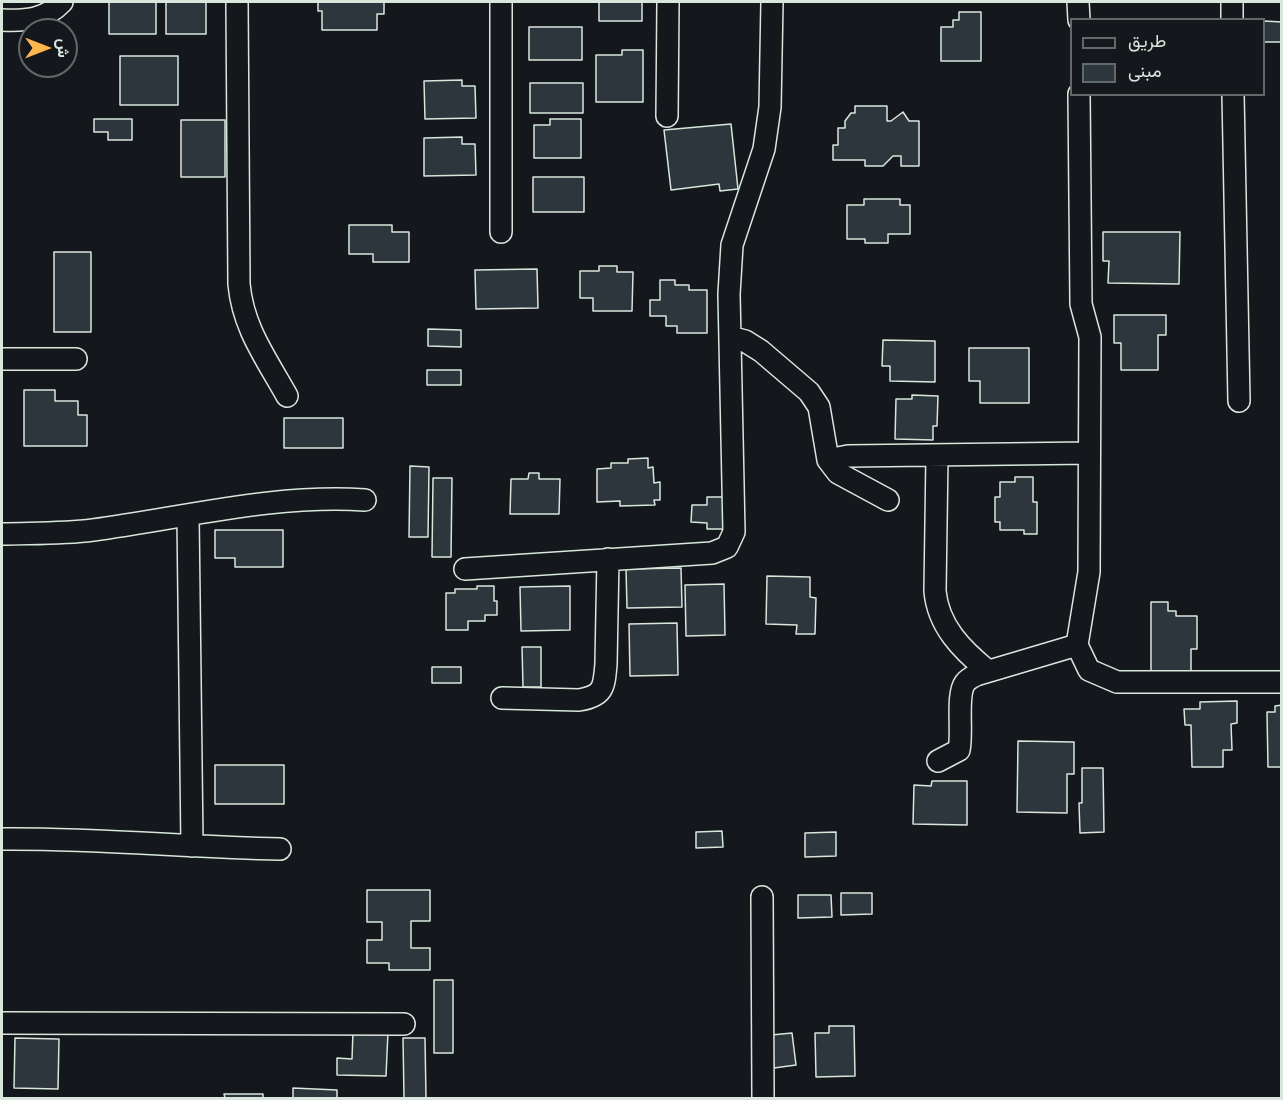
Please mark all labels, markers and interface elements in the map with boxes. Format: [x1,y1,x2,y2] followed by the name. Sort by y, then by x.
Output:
[18,18,78,78] north arrow
[1070,18,1265,96] legend
[1128,30,1166,50] text: طريق
[55,38,73,58] text: ش
[1128,60,1162,80] text: مبنى

